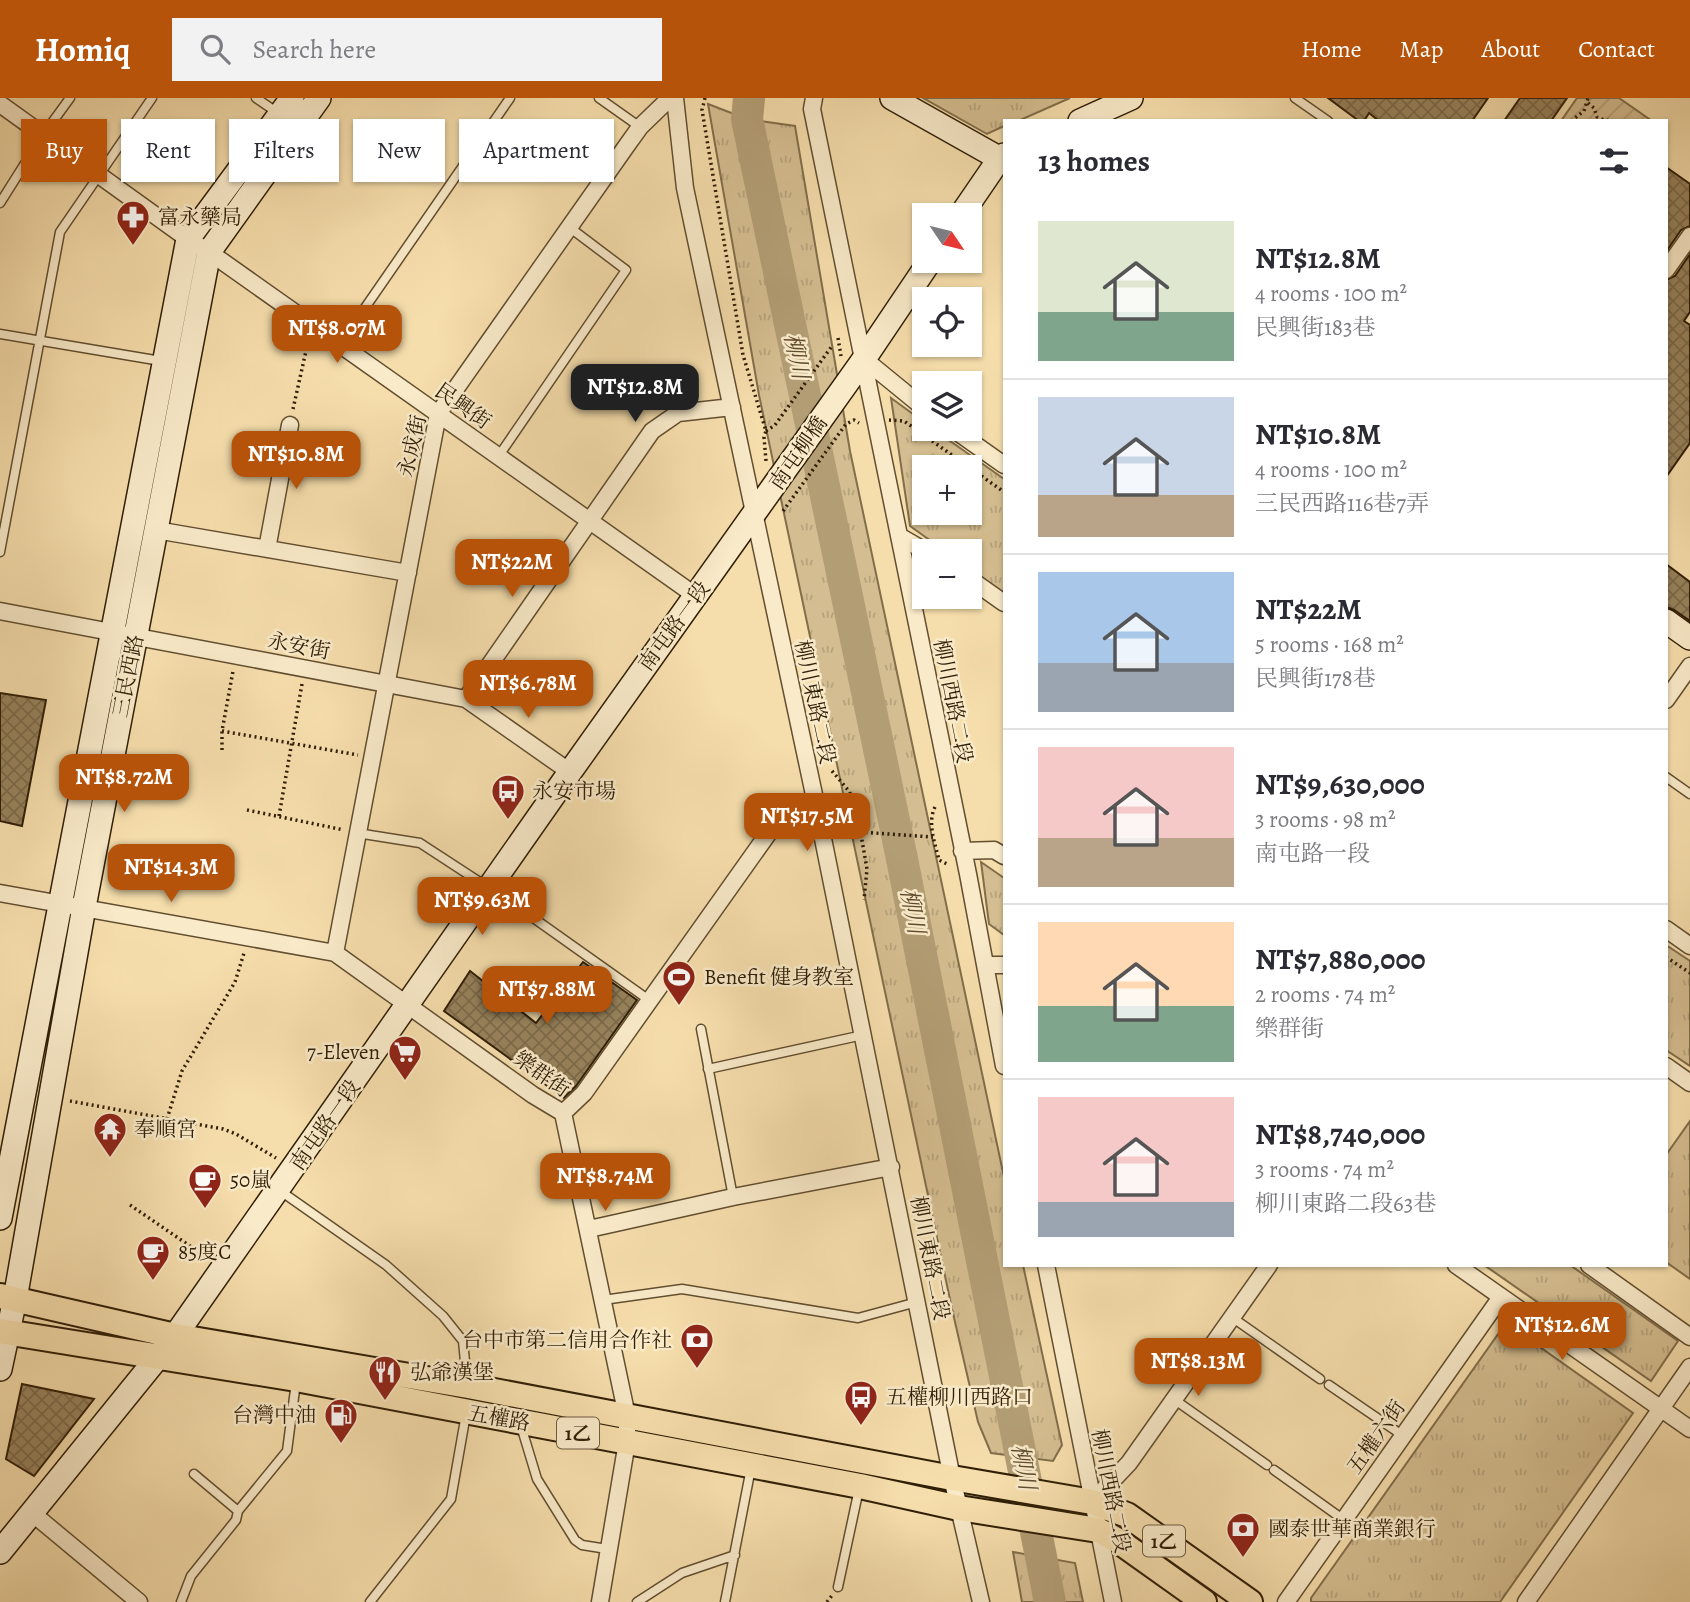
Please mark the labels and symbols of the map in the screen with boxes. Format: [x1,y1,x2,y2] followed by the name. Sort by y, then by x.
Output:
[114,198,152,247] pharmacy icon: 富永藥局
[158,203,242,231] place label: 富永藥局
[912,203,982,273] north arrow
[265,306,409,365] pin: NT$8.07M
[777,330,817,385] water label: 柳川
[563,364,707,424] pin: NT$12.8M
[429,376,497,436] street label: 民興街
[762,411,834,495] street label: 南屯柳橋
[391,412,433,480] street label: 永成街
[224,432,368,491] pin: NT$10.8M
[455,540,569,599] pin: NT$22M
[632,575,716,677] street label: 南屯路一段
[265,626,333,666] street label: 永安街
[106,632,150,720] street label: 三民西路
[927,636,979,766] street label: 柳川西路二段
[788,637,842,767] street label: 柳川東路二段
[456,660,600,720] pin: NT$6.78M
[52,754,196,814] pin: NT$8.72M
[489,772,527,821] bus stop icon: 永安市場
[532,777,616,805] place label: 永安市場
[735,794,879,853] pin: NT$17.5M
[99,844,243,904] pin: NT$14.3M
[410,878,554,937] pin: NT$9.63M
[893,886,933,940] water label: 柳川
[660,958,698,1007] sports icon: Benefit 健身教室
[704,963,854,991] place label: Benefit 健身教室
[475,967,619,1026] pin: NT$7.88M
[386,1033,424,1082] supermarket icon: 7-Eleven
[307,1038,380,1066] place label: 7-Eleven
[508,1044,576,1104] street label: 樂群街
[283,1074,367,1176] street label: 南屯路一段
[91,1110,129,1159] temple icon: 奉順宮
[134,1115,197,1143] place label: 奉順宮
[533,1154,677,1213] pin: NT$8.74M
[186,1161,224,1210] cafe icon: 50嵐
[230,1166,271,1194] place label: 50嵐
[904,1193,956,1323] street label: 柳川東路二段
[134,1233,172,1282] cafe icon: 85度C
[178,1238,231,1266] place label: 85度C
[1490,1302,1634,1362] pin: NT$12.6M
[678,1321,716,1370] bank icon: 台中市第二信用合作社
[462,1326,672,1354] place label: 台中市第二信用合作社
[1126,1338,1270,1398] pin: NT$8.13M
[366,1353,404,1402] restaurant icon: 弘爺漢堡
[410,1358,494,1386] place label: 弘爺漢堡
[842,1378,880,1427] bus stop icon: 五權柳川西路口
[886,1383,1033,1411] place label: 五權柳川西路口
[1340,1395,1412,1479] street label: 五權六街
[322,1396,360,1445] fuel station icon: 台灣中油
[466,1399,532,1437] street label: 五權路
[232,1401,316,1429] place label: 台灣中油
[557,1418,599,1448] road number: 1乙
[1085,1426,1137,1556] street label: 柳川西路二段
[1004,1442,1044,1496] water label: 柳川
[1224,1510,1262,1559] bank icon: 國泰世華商業銀行
[1268,1515,1436,1543] place label: 國泰世華商業銀行
[1143,1526,1185,1556] road number: 1乙

